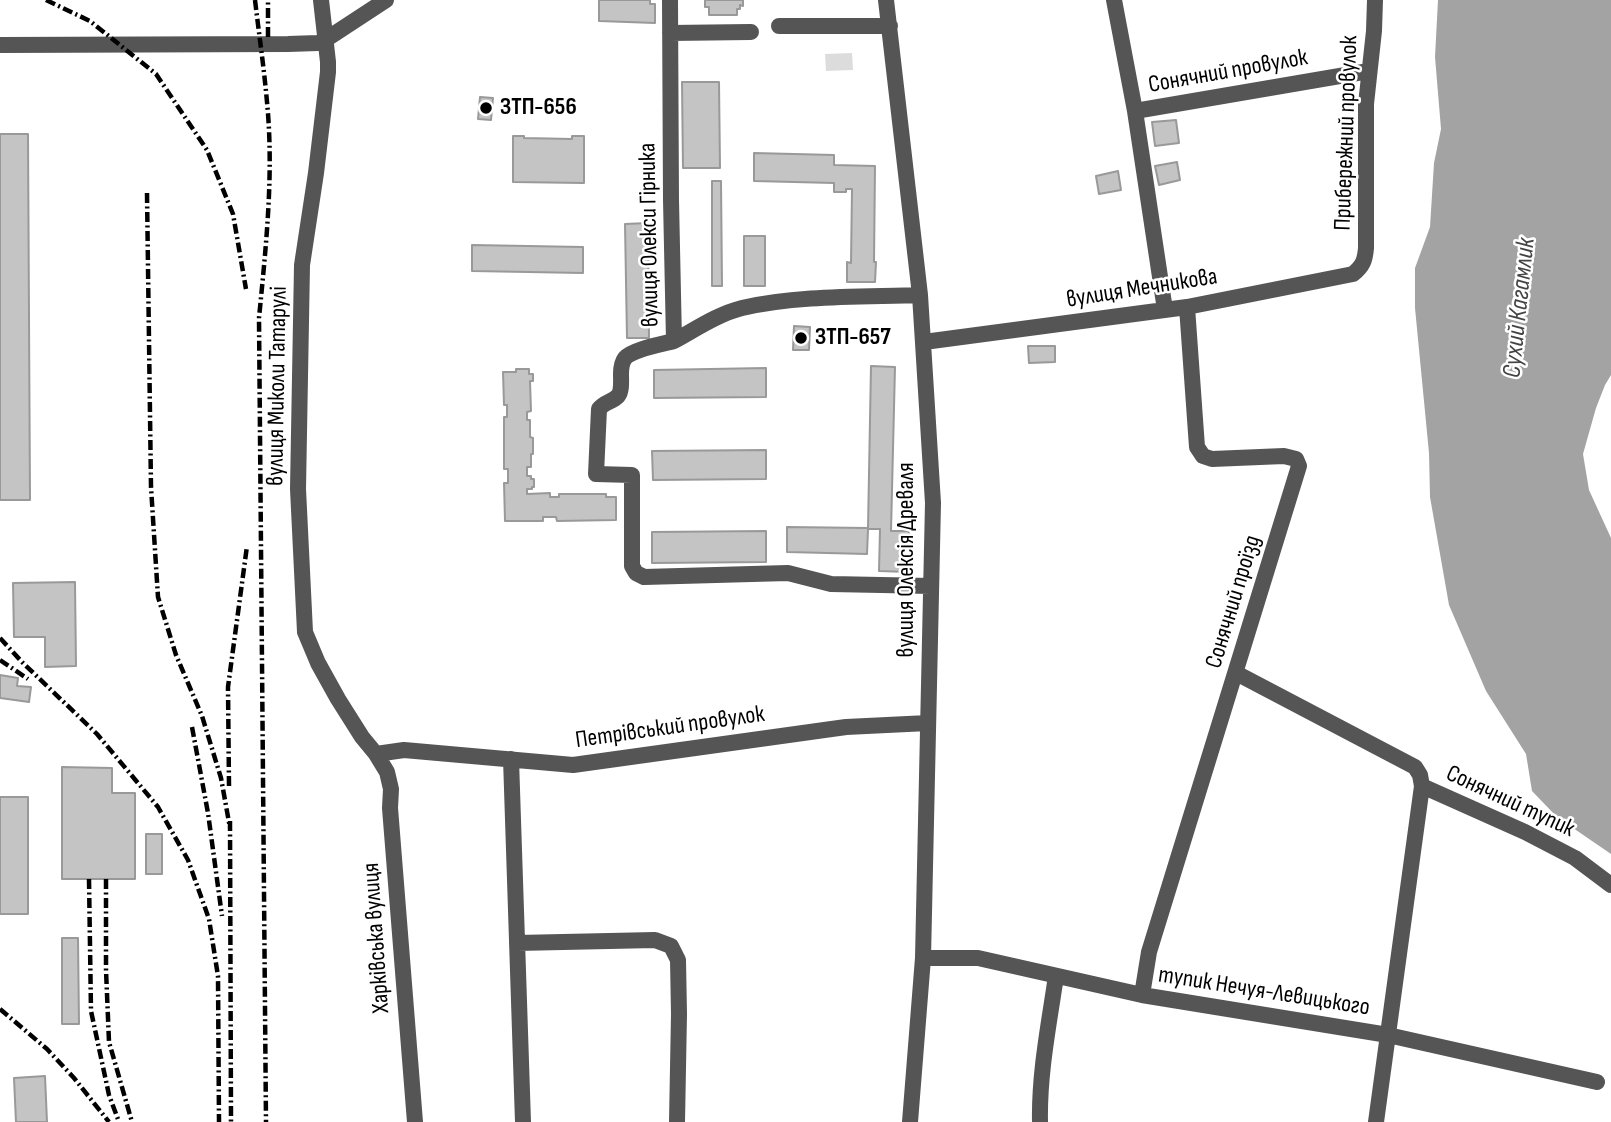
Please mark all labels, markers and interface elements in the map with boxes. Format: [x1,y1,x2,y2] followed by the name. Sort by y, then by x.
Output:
[1329,35,1365,231] street label: Прибережний провулок
[1146,44,1310,100] street label: Сонячний провулок
[500,94,577,122] place label: ЗТП-656
[478,100,494,116] marker: ЗТП-656
[634,143,666,327] street label: вулиця Олекси Гірника
[1497,237,1543,379] water label: Сухий Кагамлик
[1064,263,1220,315] street label: вулиця Мечникова
[262,286,294,486] street label: вулиця Миколи Татарулі
[815,324,891,352] place label: ЗТП-657
[793,330,809,346] marker: ЗТП-657
[893,462,921,658] street label: вулиця Олексія Древаля
[1200,532,1268,672] street label: Сонячний проїзд
[574,700,766,756] street label: Петрівський провулок
[1441,760,1579,844] street label: Сонячний тупик
[357,862,397,1014] street label: Харківська вулиця
[1156,961,1372,1023] street label: тупик Нечуя-Левицького

